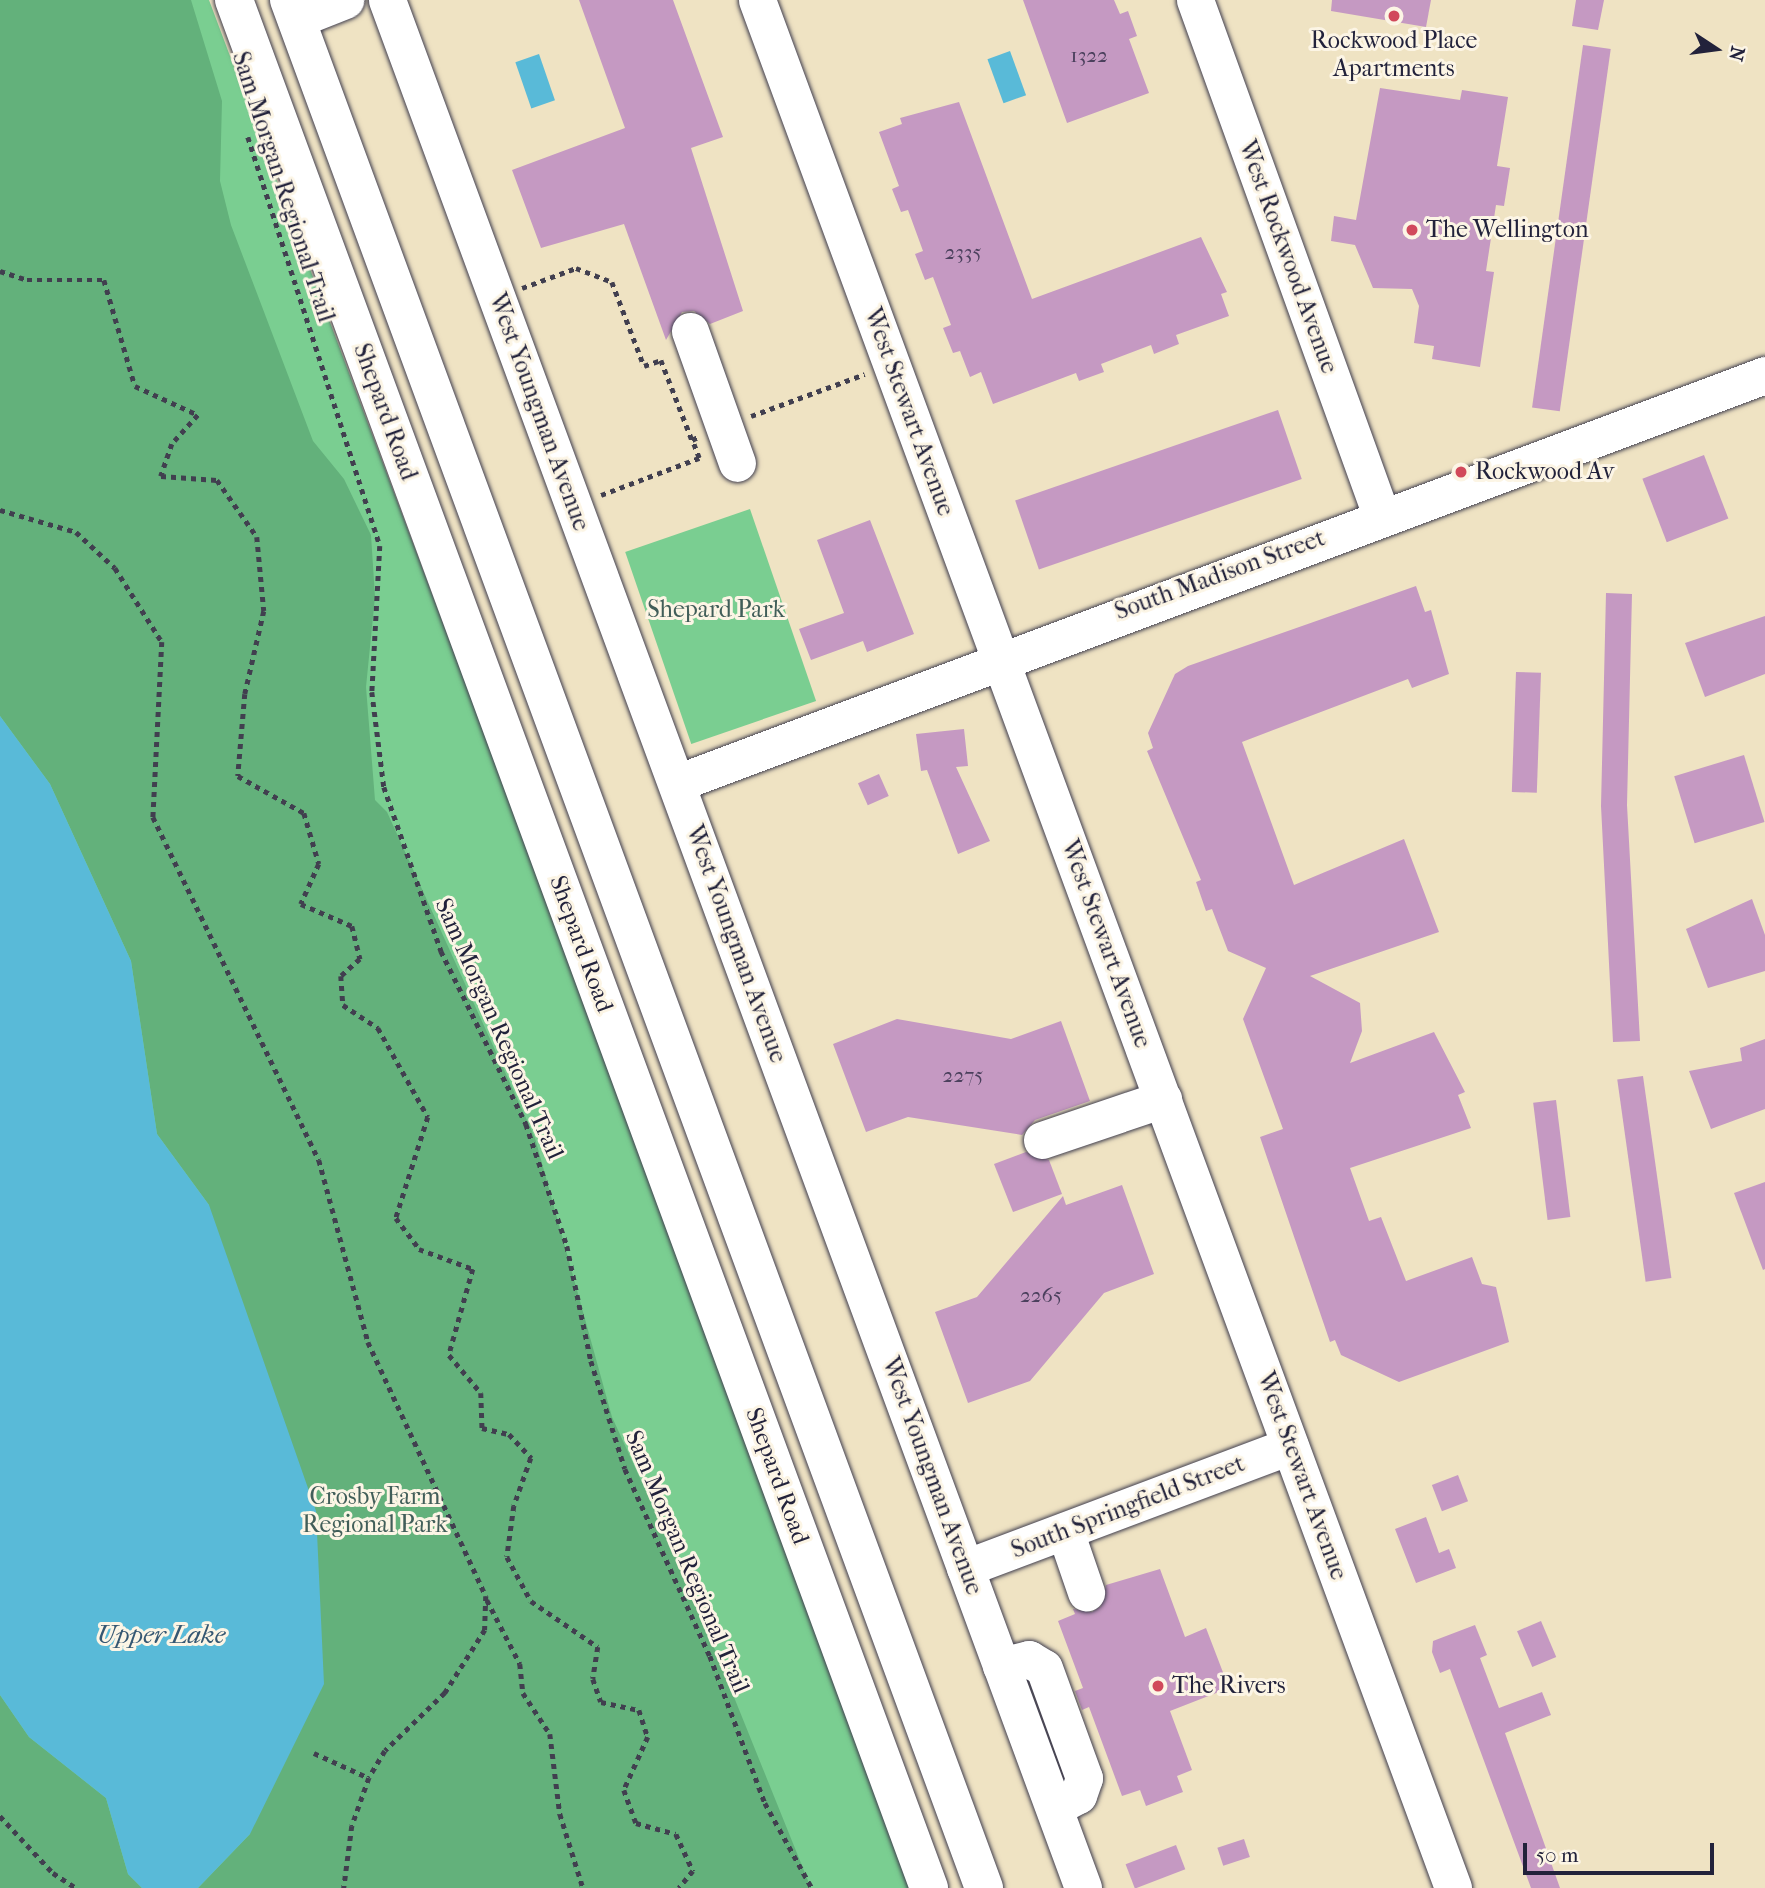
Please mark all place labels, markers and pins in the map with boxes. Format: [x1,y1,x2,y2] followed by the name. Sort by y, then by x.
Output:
[1386,8,1402,24] marker: Rockwood Place Apartments
[1311,27,1477,83] place label: Rockwood Place Apartments
[1426,216,1589,244] place label: The Wellington
[1404,222,1420,238] marker: The Wellington
[1475,458,1614,486] place label: Rockwood Av
[1453,464,1469,480] marker: Rockwood Av
[1172,1672,1286,1700] place label: The Rivers
[1150,1678,1166,1694] marker: The Rivers

